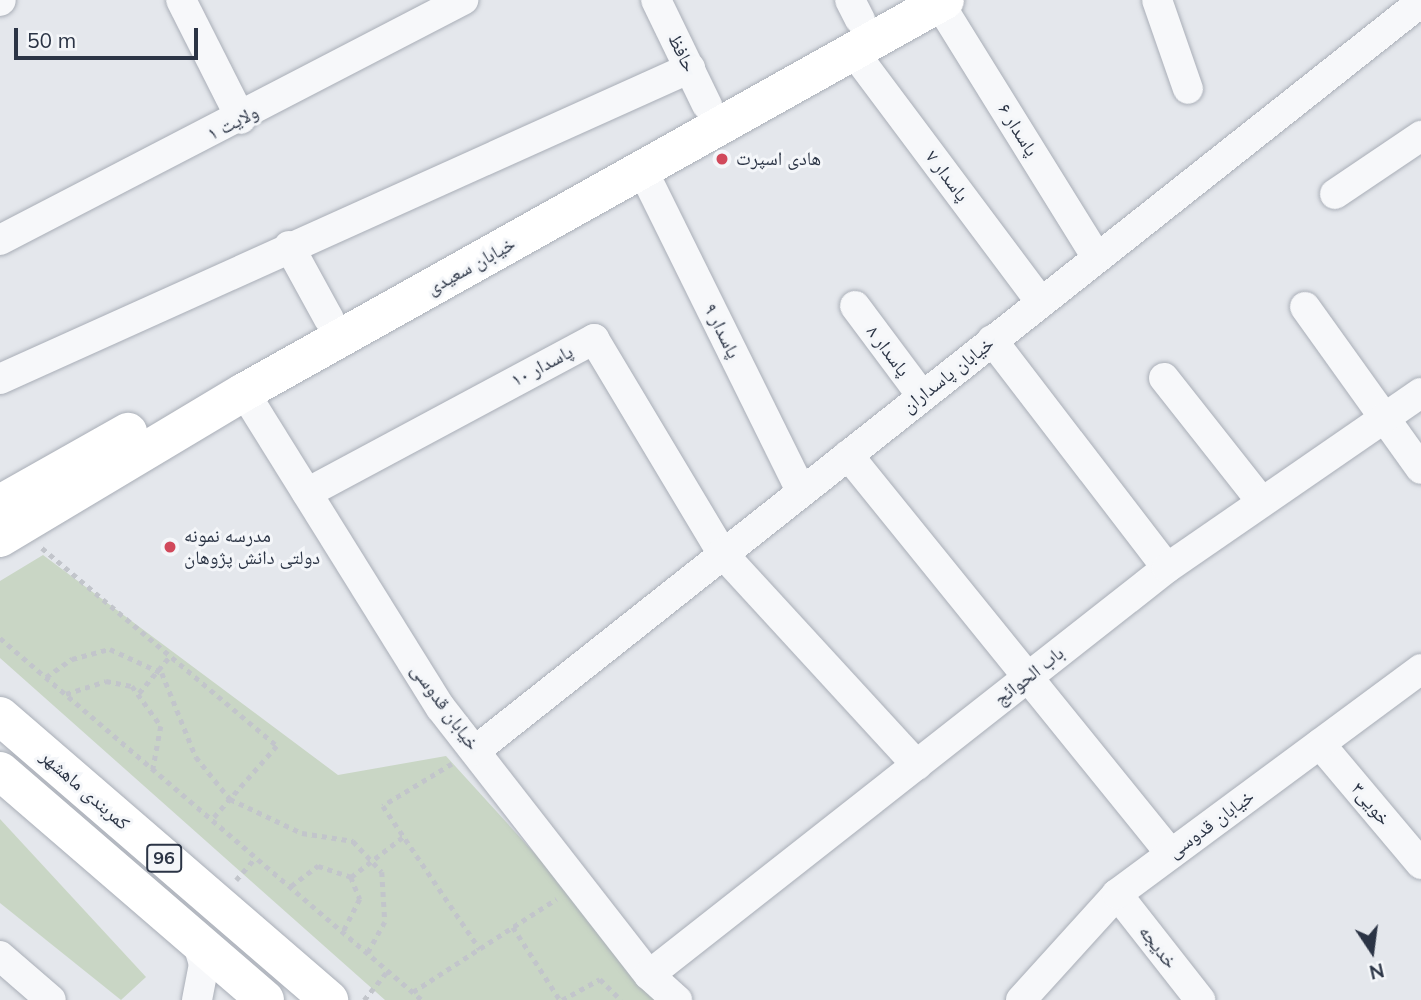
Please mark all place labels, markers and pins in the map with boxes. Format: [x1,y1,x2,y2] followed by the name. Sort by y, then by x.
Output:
[736,148,821,170] place label: هادی اسپرت
[714,151,730,167] marker: هادی اسپرت
[184,525,320,569] place label: مدرسه نمونه دولتی دانش پژوهان
[162,539,178,555] marker: مدرسه نمونه دولتی دانش پژوهان

